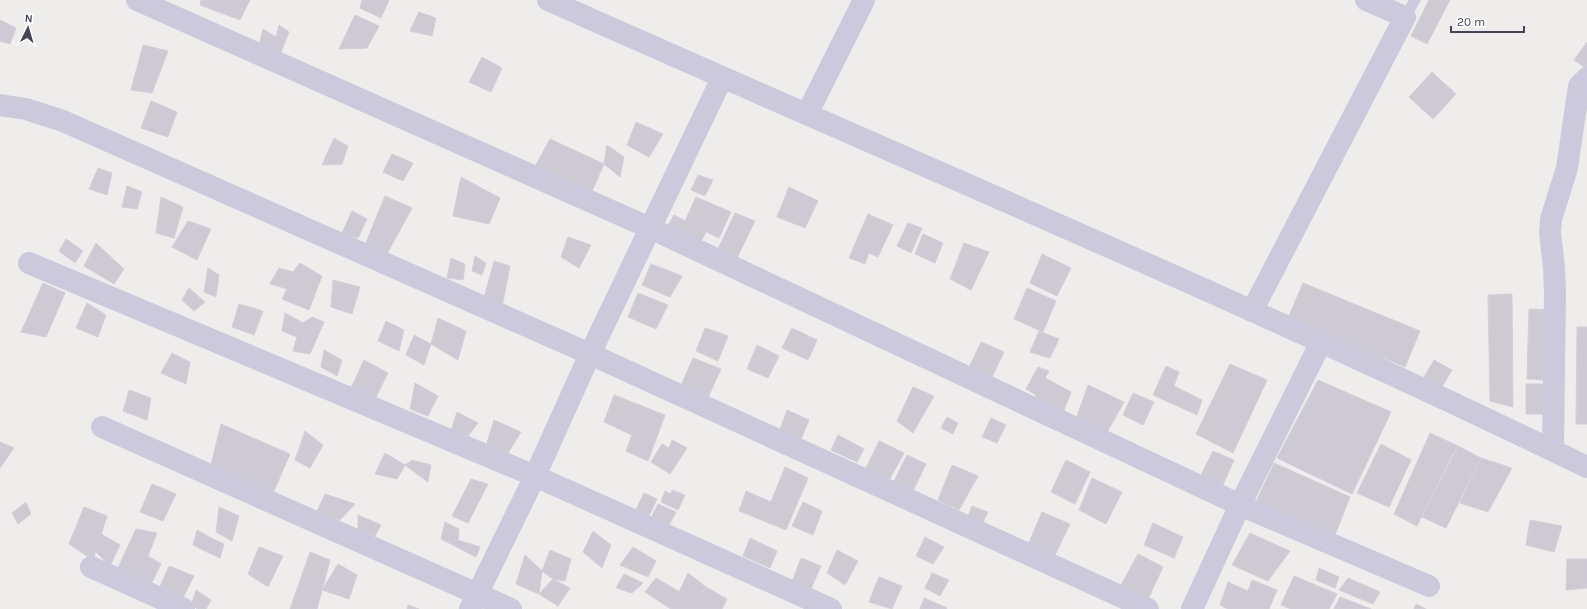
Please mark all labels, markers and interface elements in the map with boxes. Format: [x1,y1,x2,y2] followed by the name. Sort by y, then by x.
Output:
[8,8,48,48] north arrow
[1451,8,1524,34] scale bar
[24,12,33,25] text: N
[1457,15,1485,29] text: 20 m

